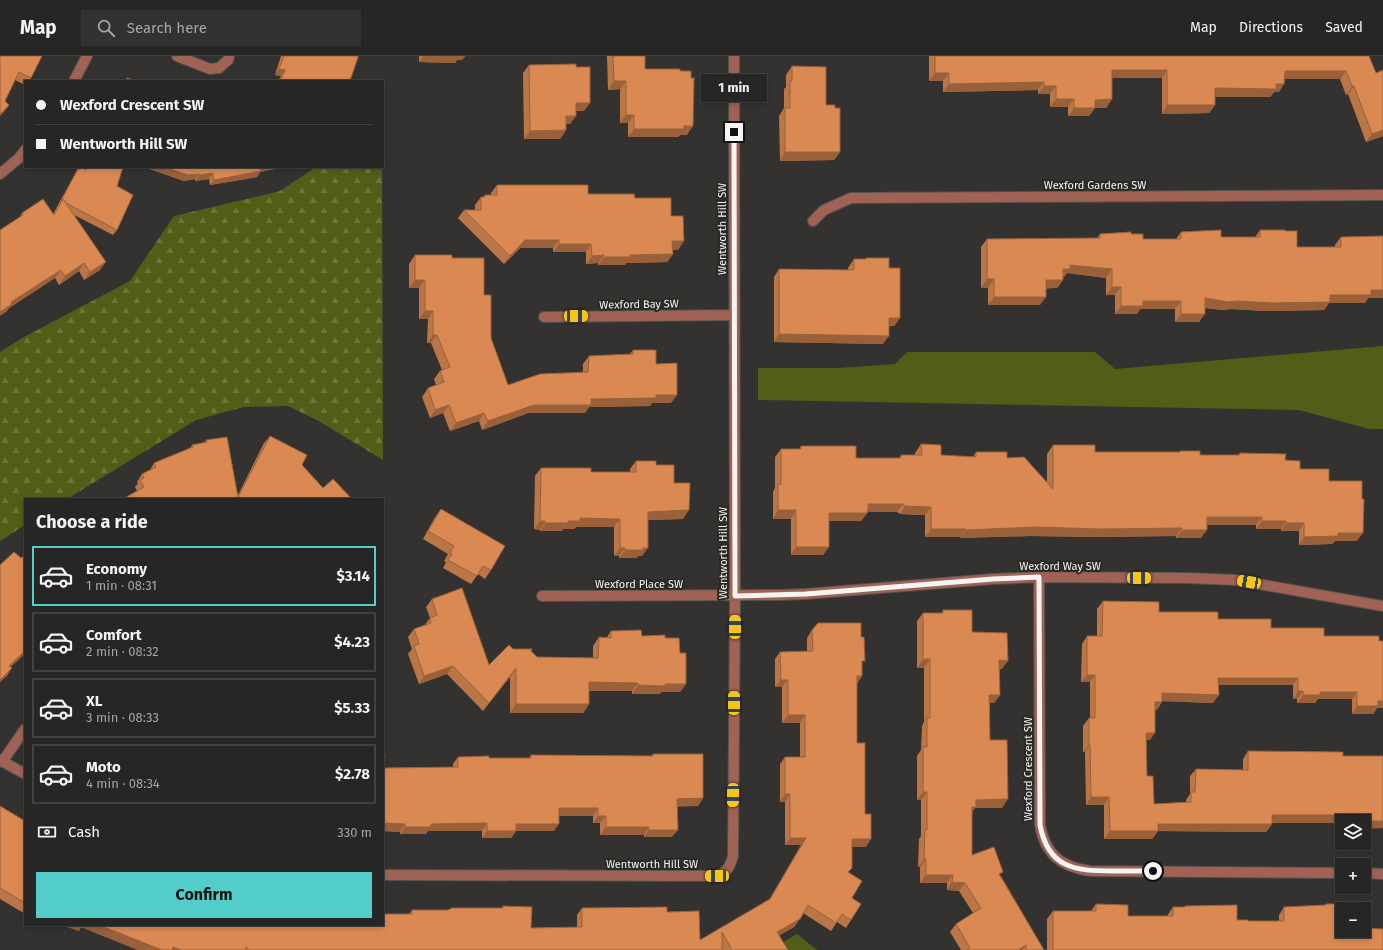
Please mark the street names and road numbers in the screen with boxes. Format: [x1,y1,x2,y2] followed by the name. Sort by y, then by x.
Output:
[1044,179,1146,192] street label: Wexford Gardens SW
[716,183,729,275] street label: Wentworth Hill SW
[599,297,679,312] street label: Wexford Bay SW
[717,507,730,599] street label: Wentworth Hill SW
[1019,560,1101,573] street label: Wexford Way SW
[595,578,683,591] street label: Wexford Place SW
[1022,717,1035,821] street label: Wexford Crescent SW
[606,858,698,871] street label: Wentworth Hill SW

